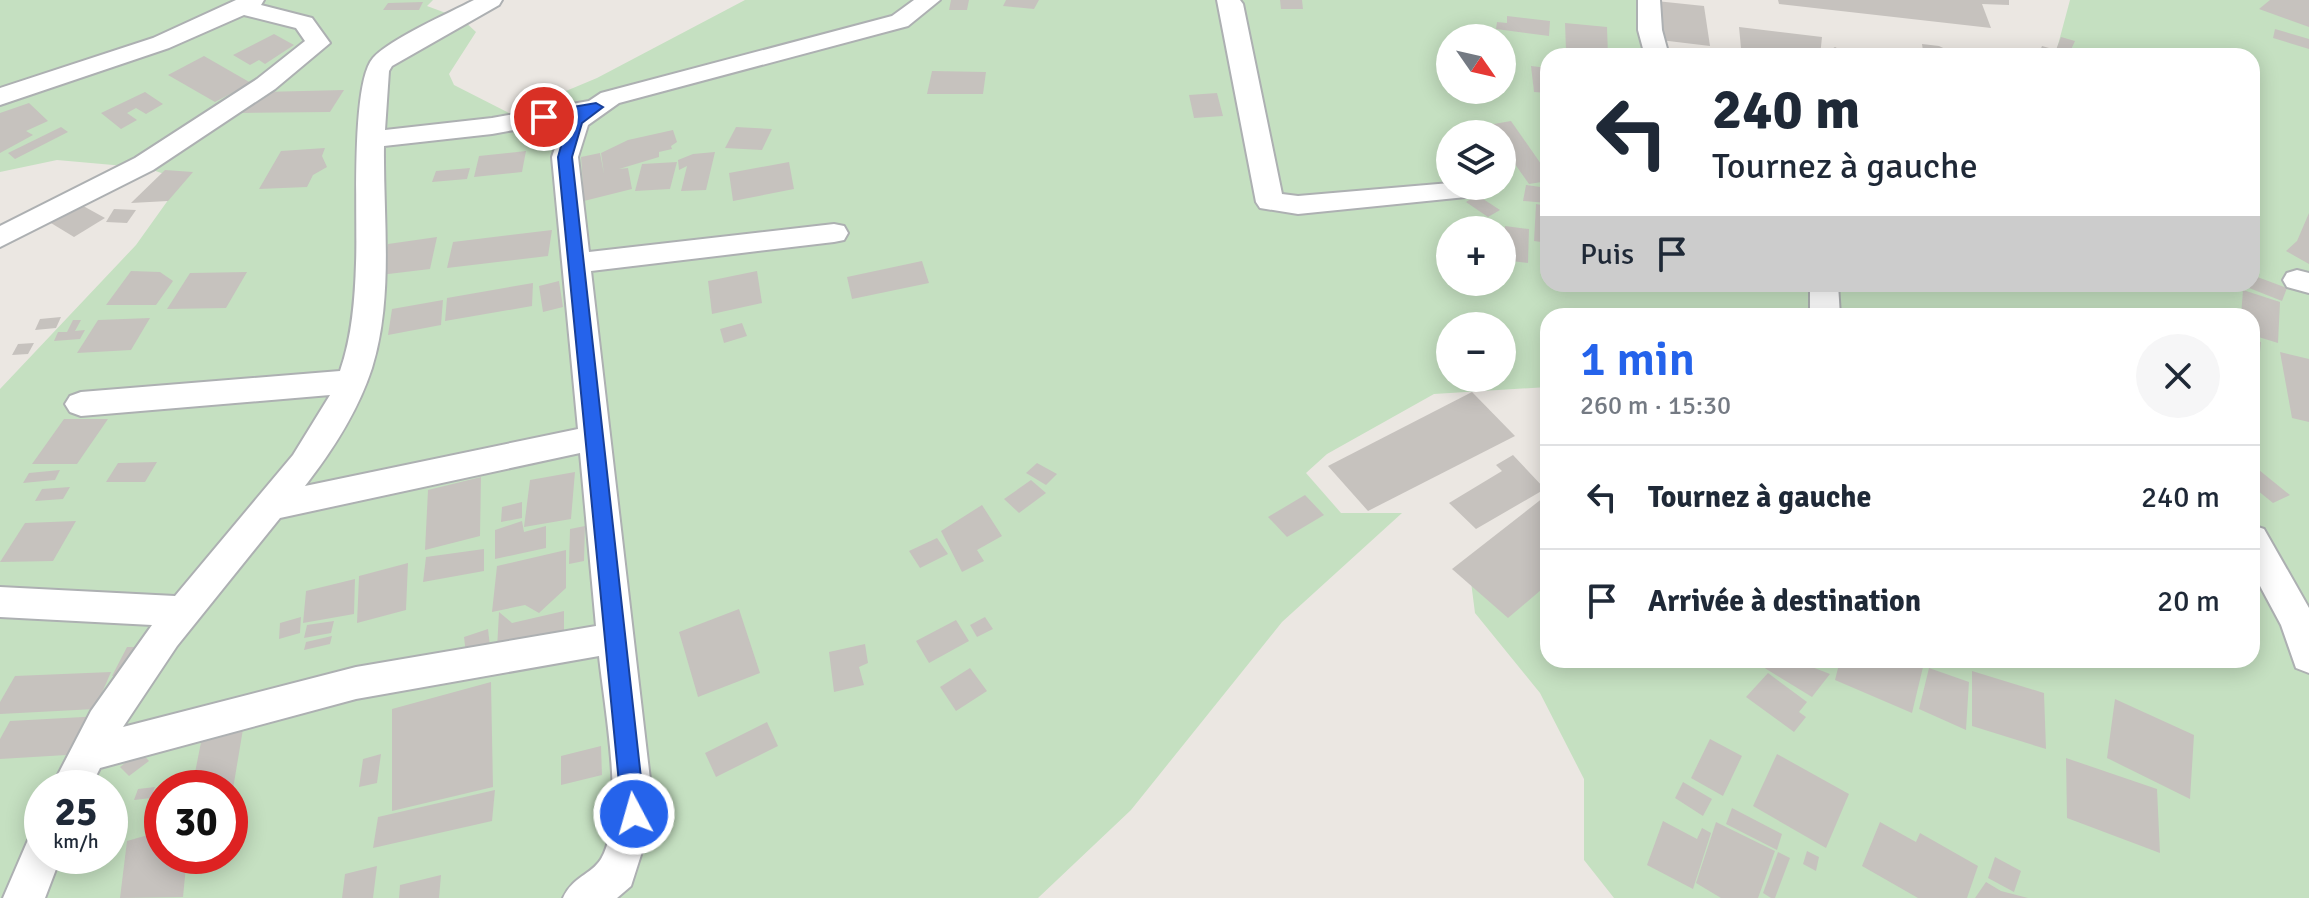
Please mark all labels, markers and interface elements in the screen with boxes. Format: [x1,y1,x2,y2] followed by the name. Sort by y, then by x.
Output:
[1436,24,1516,104] north arrow
[1436,24,1516,392] map controls
[1712,75,1860,144] text: 240 m
[1580,80,1684,184] icon: left
[510,83,578,151] pin
[522,95,566,139] icon: arrive
[1436,120,1516,200] button: layers
[1712,144,1978,189] text: Tournez à gauche
[1436,216,1516,296] button: +
[1650,232,1694,276] icon: arrive
[1580,236,1634,273] text: Puis
[1436,312,1516,392] button: −
[1580,330,1695,389] text: 1 min
[2136,334,2220,418] button: close
[1580,390,1731,422] text: 260 m · 15:30
[1580,475,1624,519] icon: left
[1648,479,1871,516] text: Tournez à gauche
[2141,479,2220,516] text: 240 m
[1580,579,1624,623] icon: arrive
[1648,583,1921,620] text: Arrivée à destination
[2157,583,2220,620] text: 20 m
[144,770,248,874] speed limit sign: 30
[592,772,676,856] position arrow
[54,787,98,837] text: 25
[53,829,99,854] text: km/h

